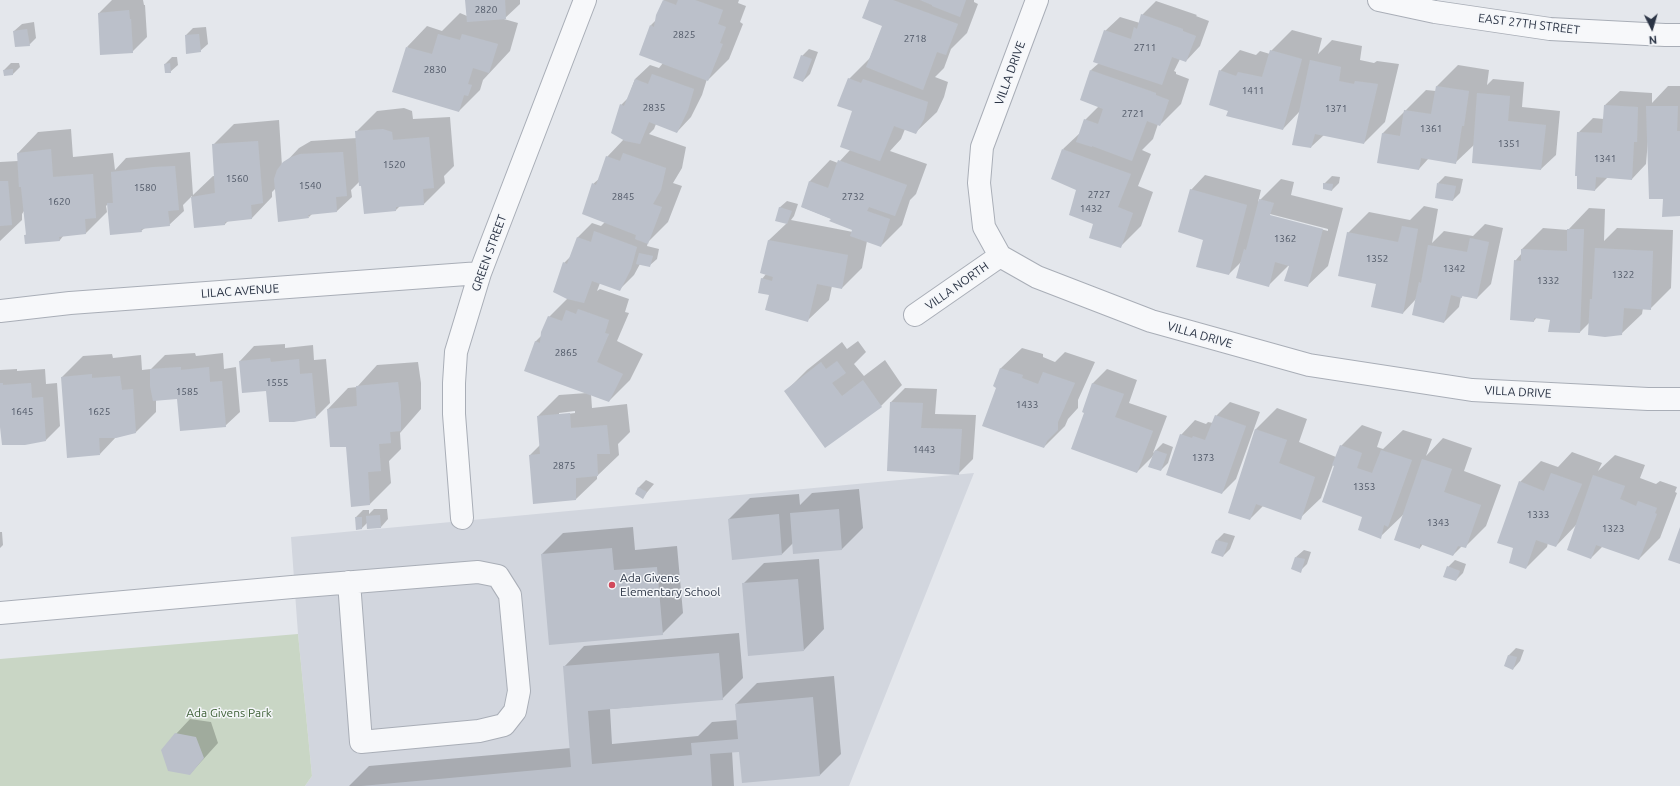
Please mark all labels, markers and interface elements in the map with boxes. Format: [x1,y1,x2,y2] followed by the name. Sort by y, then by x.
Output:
[475,4,497,16] house number: 2820
[1632,8,1672,48] north arrow
[1477,11,1581,37] street label: EAST 27TH STREET
[673,29,695,41] house number: 2825
[904,33,926,45] house number: 2718
[1648,34,1658,46] text: N
[992,39,1028,107] street label: VILLA DRIVE
[1134,42,1156,54] house number: 2711
[424,64,446,76] house number: 2830
[1242,85,1264,97] house number: 1411
[643,102,665,114] house number: 2835
[1325,103,1347,115] house number: 1371
[1122,108,1144,120] house number: 2721
[1420,123,1442,135] house number: 1361
[1498,138,1520,150] house number: 1351
[1594,153,1616,165] house number: 1341
[383,159,405,171] house number: 1520
[226,173,248,185] house number: 1560
[299,180,321,192] house number: 1540
[134,182,156,194] house number: 1580
[1088,189,1110,201] house number: 2727
[612,191,634,203] house number: 2845
[842,191,864,203] house number: 2732
[48,196,70,208] house number: 1620
[1080,203,1102,215] house number: 1432
[468,213,510,293] street label: GREEN STREET
[1274,233,1296,245] house number: 1362
[1366,253,1388,265] house number: 1352
[922,259,992,313] street label: VILLA NORTH
[1443,263,1465,275] house number: 1342
[1612,269,1634,281] house number: 1322
[1537,275,1559,287] house number: 1332
[200,281,280,301] street label: LILAC AVENUE
[1166,319,1234,351] street label: VILLA DRIVE
[555,347,577,359] house number: 2865
[266,377,288,389] house number: 1555
[1484,383,1552,401] street label: VILLA DRIVE
[176,386,198,398] house number: 1585
[1016,399,1038,411] house number: 1433
[11,406,33,418] house number: 1645
[88,406,110,418] house number: 1625
[913,444,935,456] house number: 1443
[1192,452,1214,464] house number: 1373
[553,460,575,472] house number: 2875
[1353,481,1375,493] house number: 1353
[1527,509,1549,521] house number: 1333
[1427,517,1449,529] house number: 1343
[1602,523,1624,535] house number: 1323
[620,571,720,599] place label: Ada Givens Elementary School
[607,580,617,590] marker: Ada Givens Elementary School
[186,706,272,720] park label: Ada Givens Park

